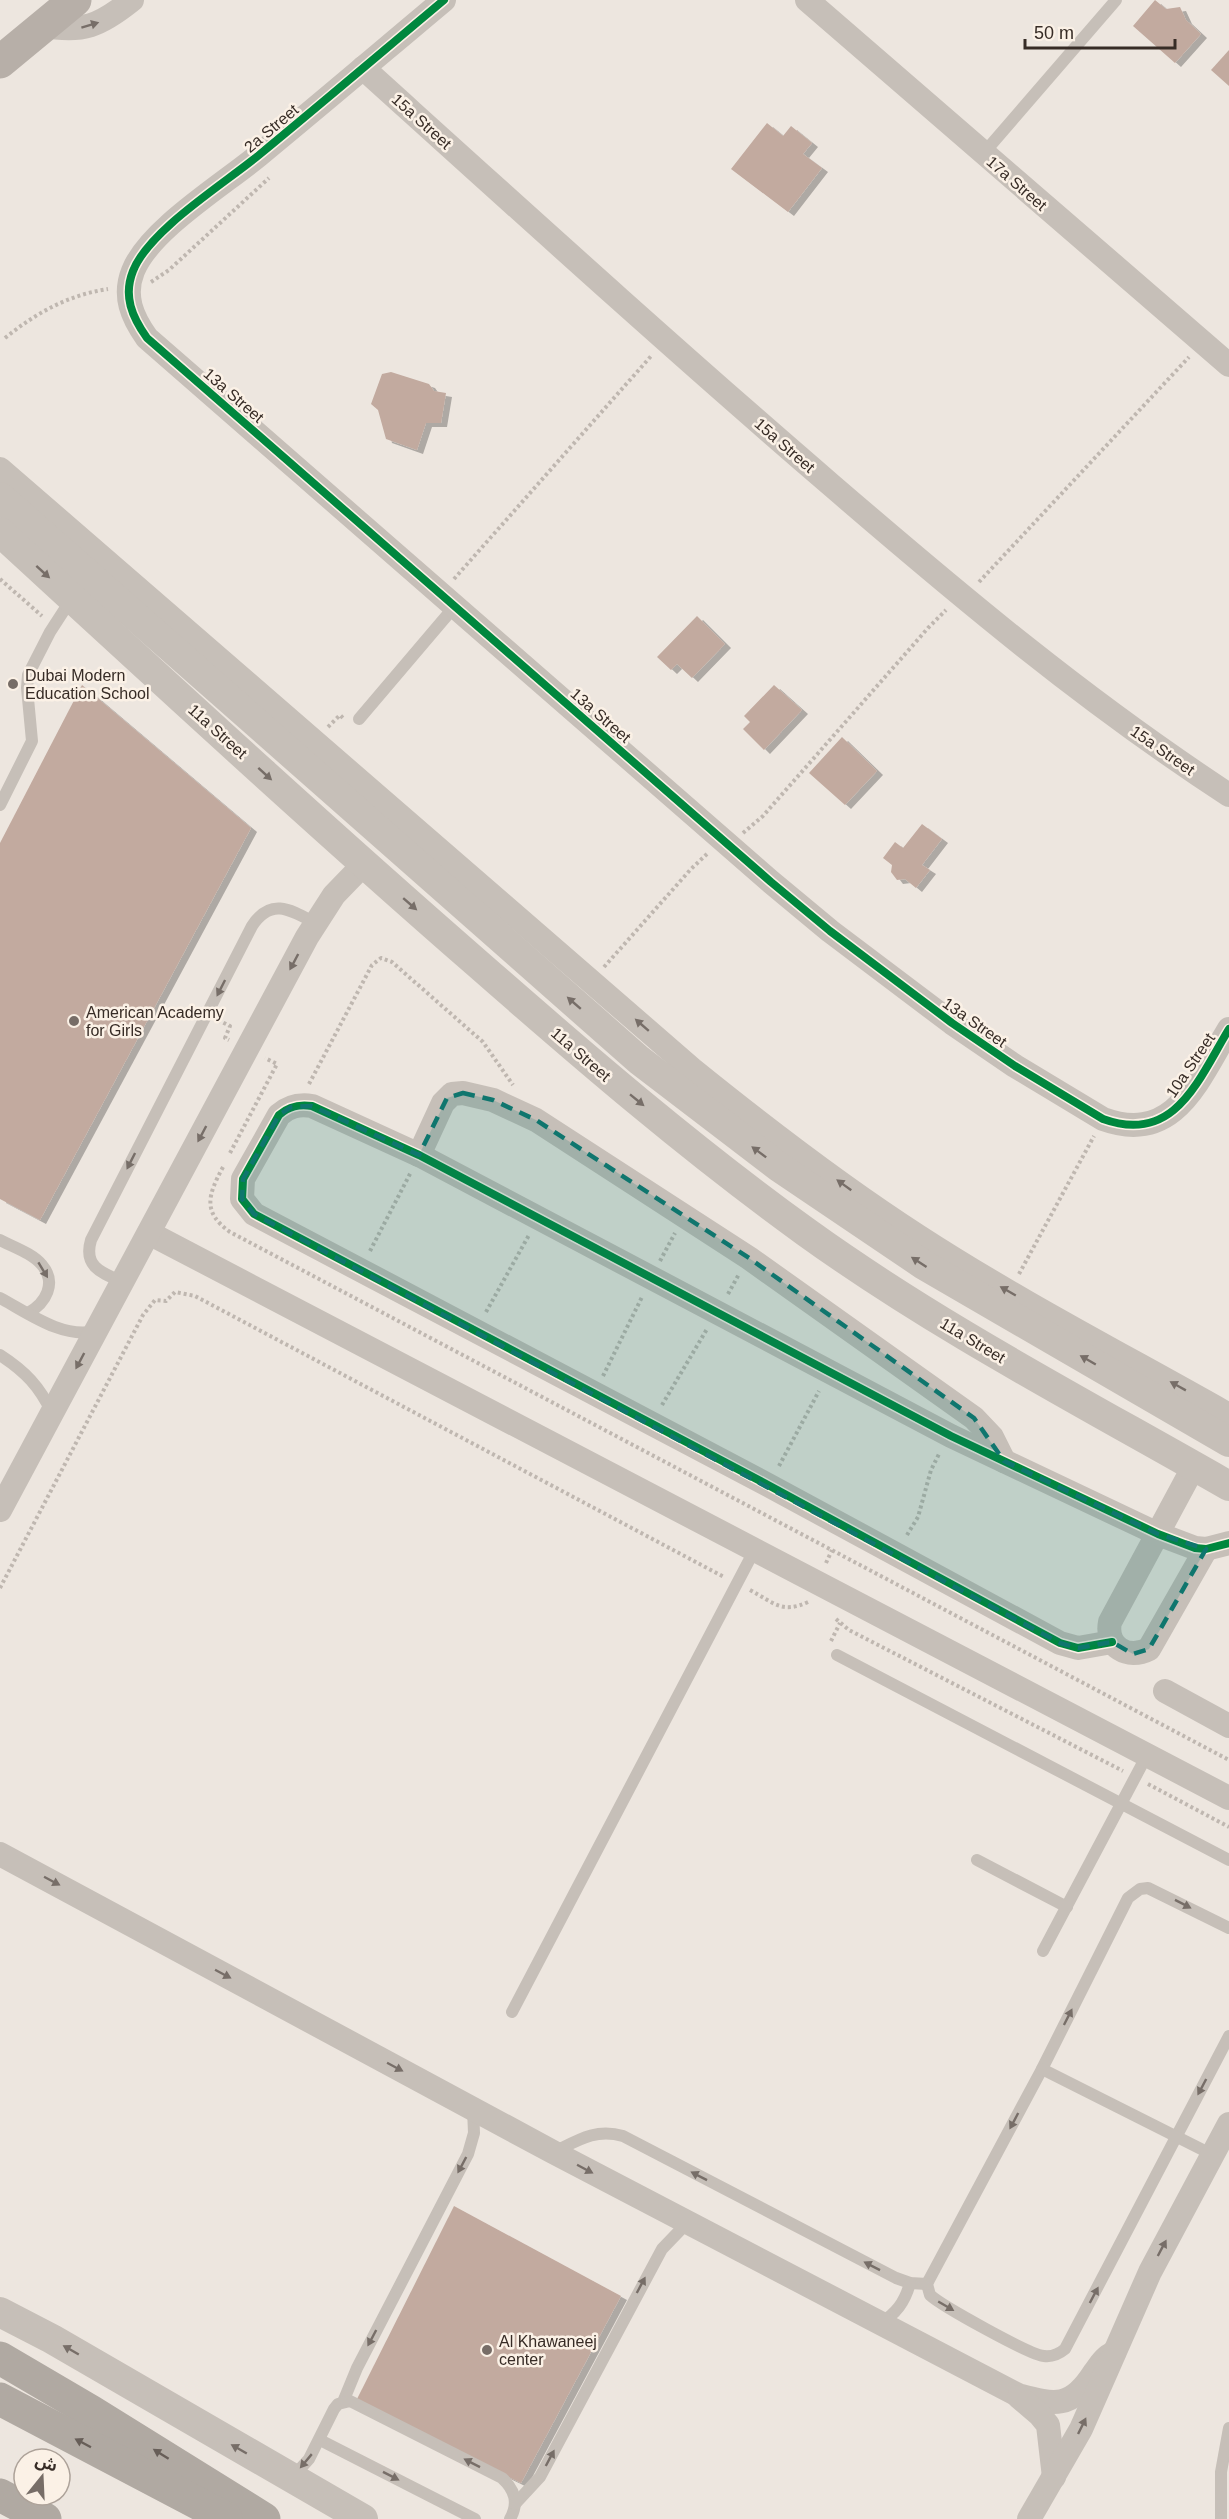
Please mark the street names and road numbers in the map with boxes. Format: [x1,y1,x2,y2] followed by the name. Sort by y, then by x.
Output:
[389,90,455,153] street label: 15a Street
[241,101,302,156] street label: 2a Street
[983,153,1051,214] street label: 17a Street
[200,365,268,426] street label: 13a Street
[751,415,819,476] street label: 15a Street
[567,685,635,746] street label: 13a Street
[185,701,251,762] street label: 11a Street
[1128,722,1198,779] street label: 15a Street
[940,994,1010,1051] street label: 13a Street
[548,1024,614,1085] street label: 11a Street
[1163,1029,1218,1101] street label: 10a Street
[937,1314,1009,1367] street label: 11a Street

